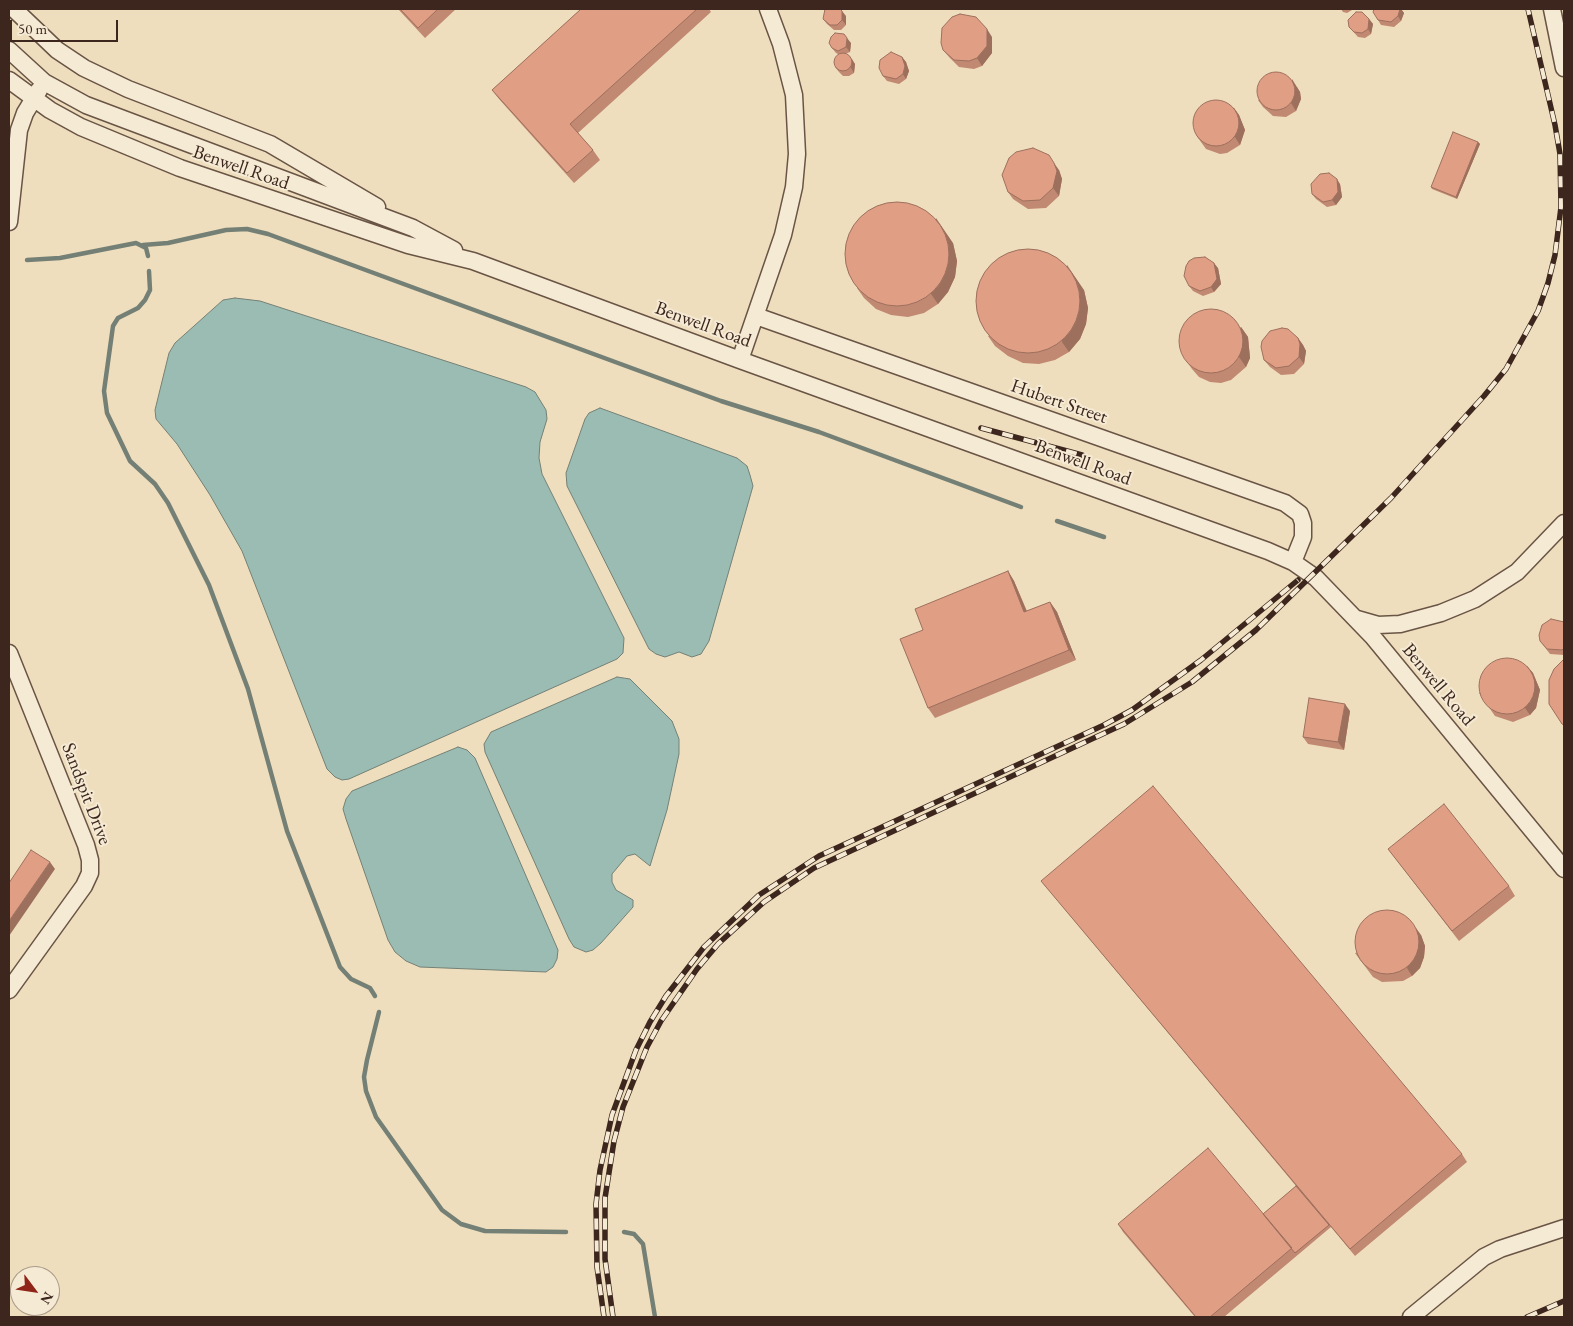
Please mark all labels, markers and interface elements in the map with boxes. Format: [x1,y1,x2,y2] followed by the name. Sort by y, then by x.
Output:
[12,10,120,42] scale bar
[18,19,47,38] text: 50 m
[190,141,292,195] street label: Benwell Road
[652,297,754,353] street label: Benwell Road
[1008,375,1110,429] street label: Hubert Street
[1032,435,1134,491] street label: Benwell Road
[1397,639,1479,731] street label: Benwell Road
[56,740,116,848] street label: Sandspit Drive
[10,1266,60,1316] north arrow
[36,1289,58,1308] text: N

